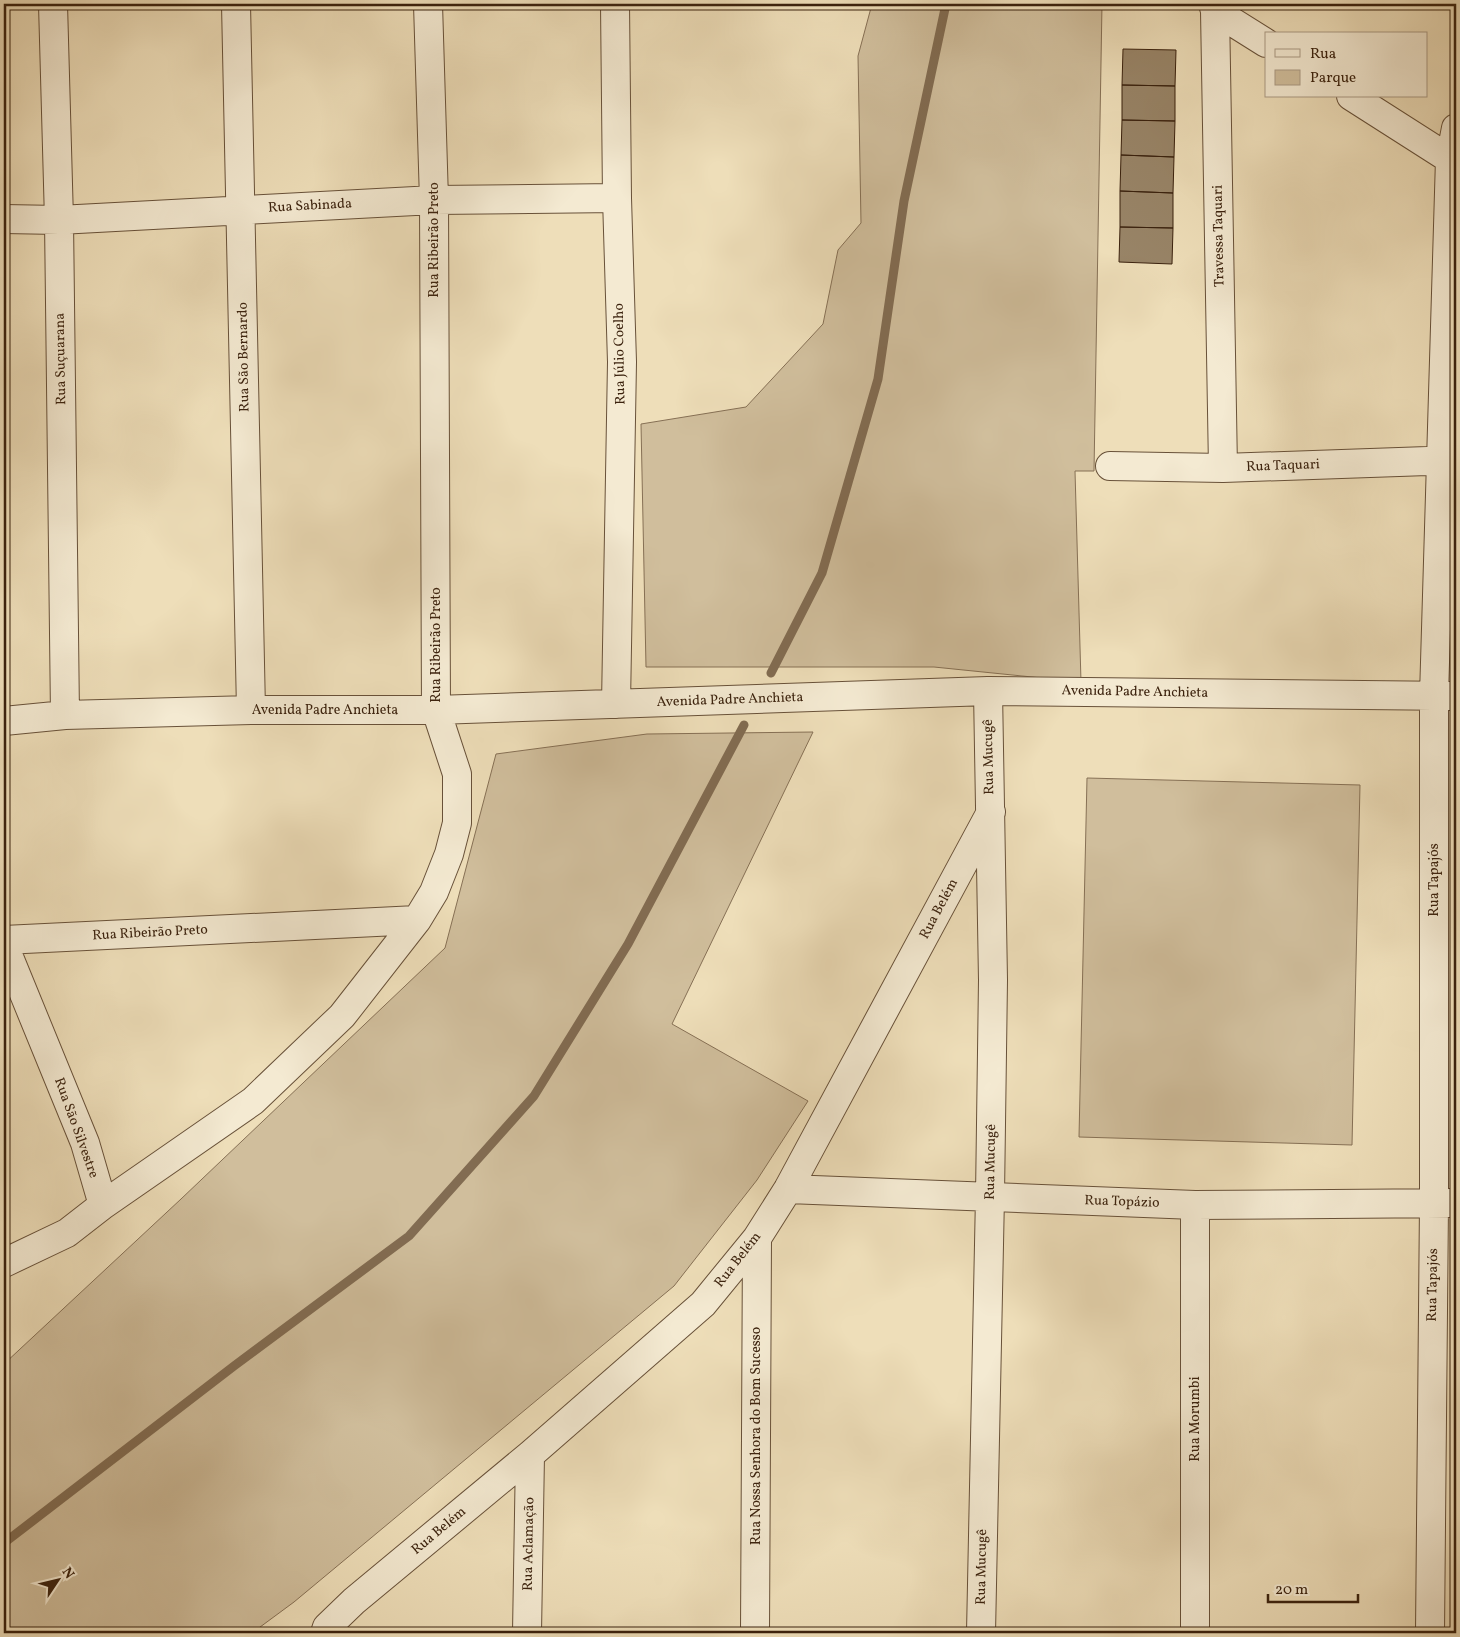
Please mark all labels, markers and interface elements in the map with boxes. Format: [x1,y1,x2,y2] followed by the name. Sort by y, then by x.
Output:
[1265,32,1428,98] legend
[1310,44,1336,65] text: Rua
[1310,68,1356,89] text: Parque
[425,182,444,298] street label: Rua Ribeirão Preto
[1209,185,1229,287] street label: Travessa Taquari
[268,194,352,218] street label: Rua Sabinada
[234,302,254,412] street label: Rua São Bernardo
[610,303,630,405] street label: Rua Júlio Coelho
[51,313,71,405] street label: Rua Suçuarana
[1246,455,1320,477] street label: Rua Taquari
[427,587,446,703] street label: Rua Ribeirão Preto
[1062,681,1209,703] street label: Avenida Padre Anchieta
[656,688,804,712] street label: Avenida Padre Anchieta
[252,701,398,720] street label: Avenida Padre Anchieta
[979,719,999,795] street label: Rua Mucugê
[1425,843,1444,917] street label: Rua Tapajós
[915,875,963,943] street label: Rua Belém
[92,920,208,946] street label: Rua Ribeirão Preto
[49,1075,103,1181] street label: Rua São Silvestre
[981,1124,1001,1200] street label: Rua Mucugê
[1084,1191,1160,1213] street label: Rua Topázio
[710,1228,766,1292] street label: Rua Belém
[1423,1248,1443,1322] street label: Rua Tapajós
[747,1327,766,1545] street label: Rua Nossa Senhora do Bom Sucesso
[1186,1376,1205,1462] street label: Rua Morumbi
[519,1497,539,1591] street label: Rua Aclamação
[408,1503,470,1559] street label: Rua Belém
[972,1529,992,1605] street label: Rua Mucugê
[32,1554,82,1604] north arrow
[57,1564,78,1583] text: N
[1268,1572,1358,1604] scale bar
[1275,1580,1308,1601] text: 20 m

